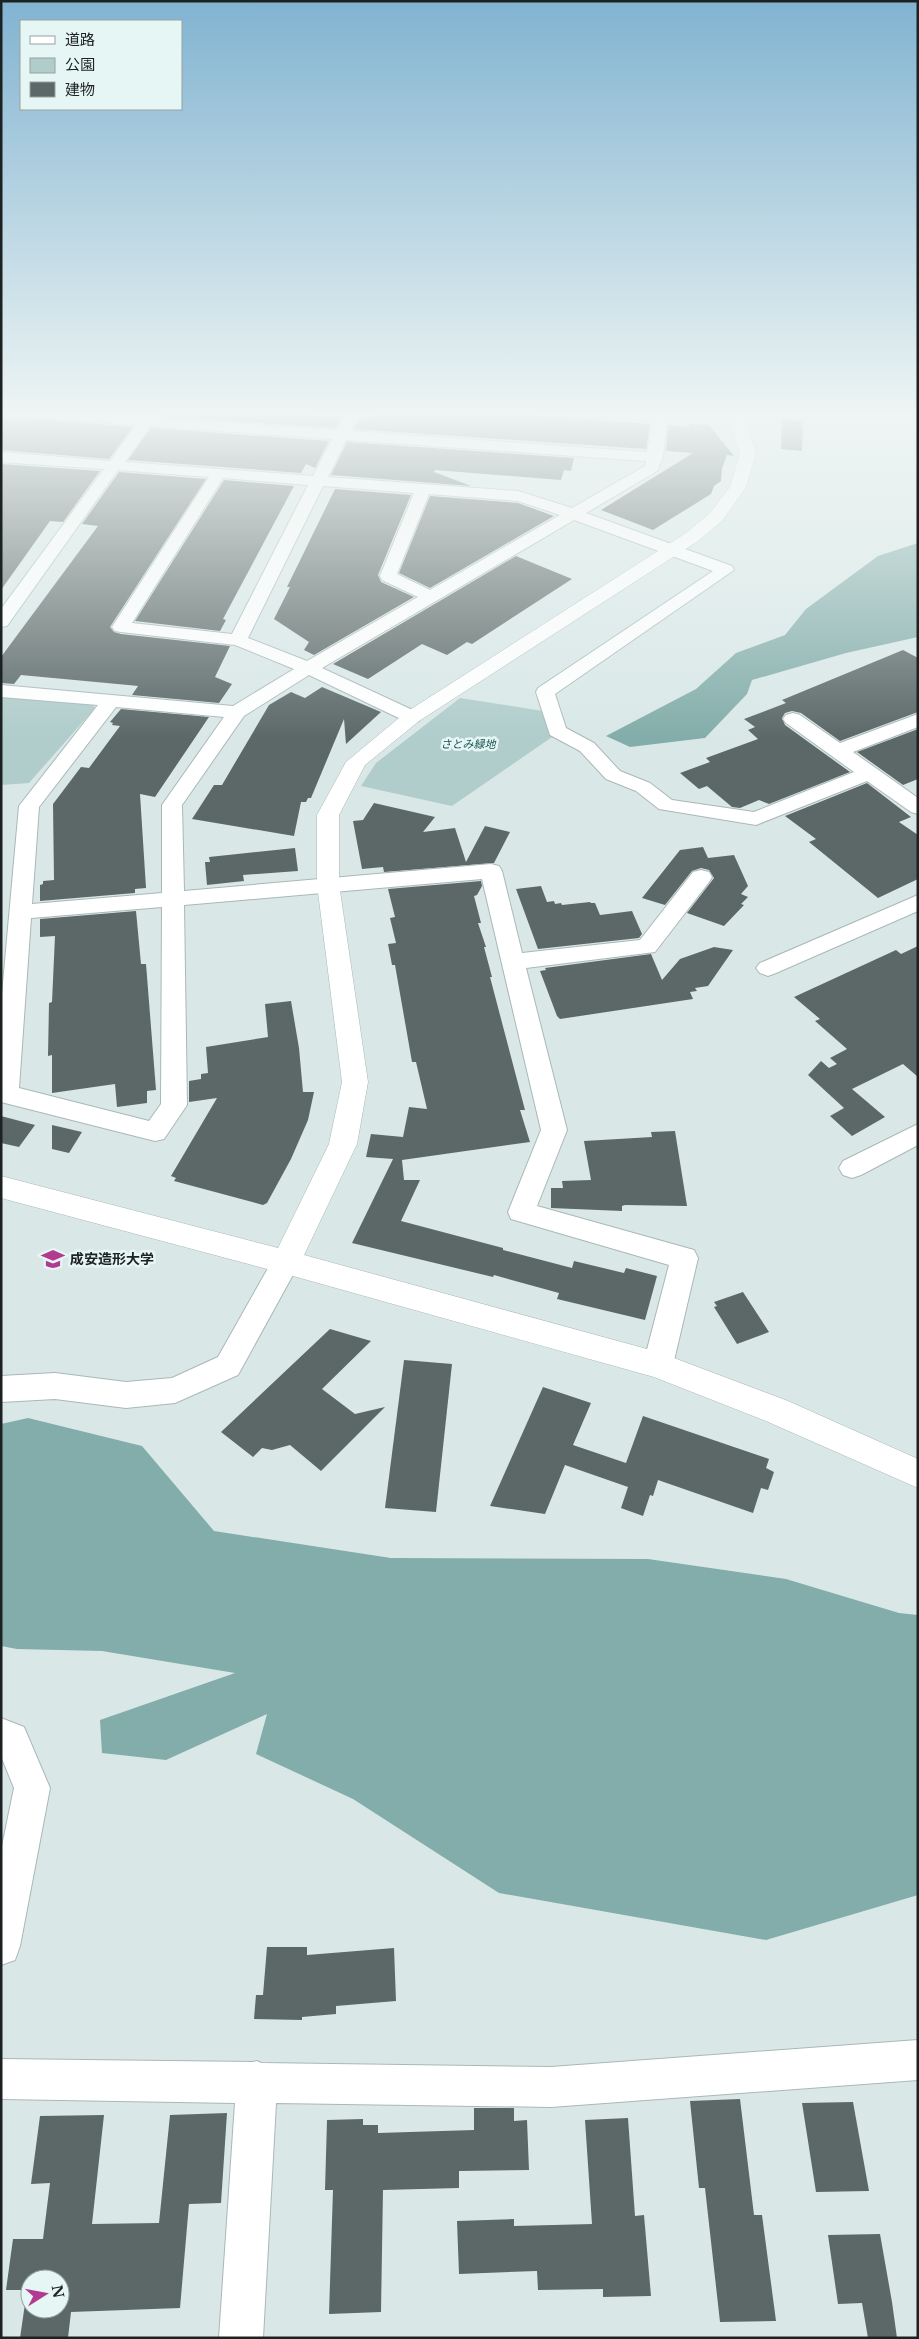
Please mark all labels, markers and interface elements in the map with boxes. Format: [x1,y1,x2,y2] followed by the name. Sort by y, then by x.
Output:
[20,20,182,110] legend
[65,30,95,49] text: 道路
[65,55,95,74] text: 公園
[65,80,95,99] text: 建物
[441,737,496,751] park label: さとみ緑地
[40,1246,66,1272] school or university icon: 成安造形大学
[70,1250,154,1268] place label: 成安造形大学
[20,2269,70,2319] north arrow
[48,2283,68,2300] text: N

